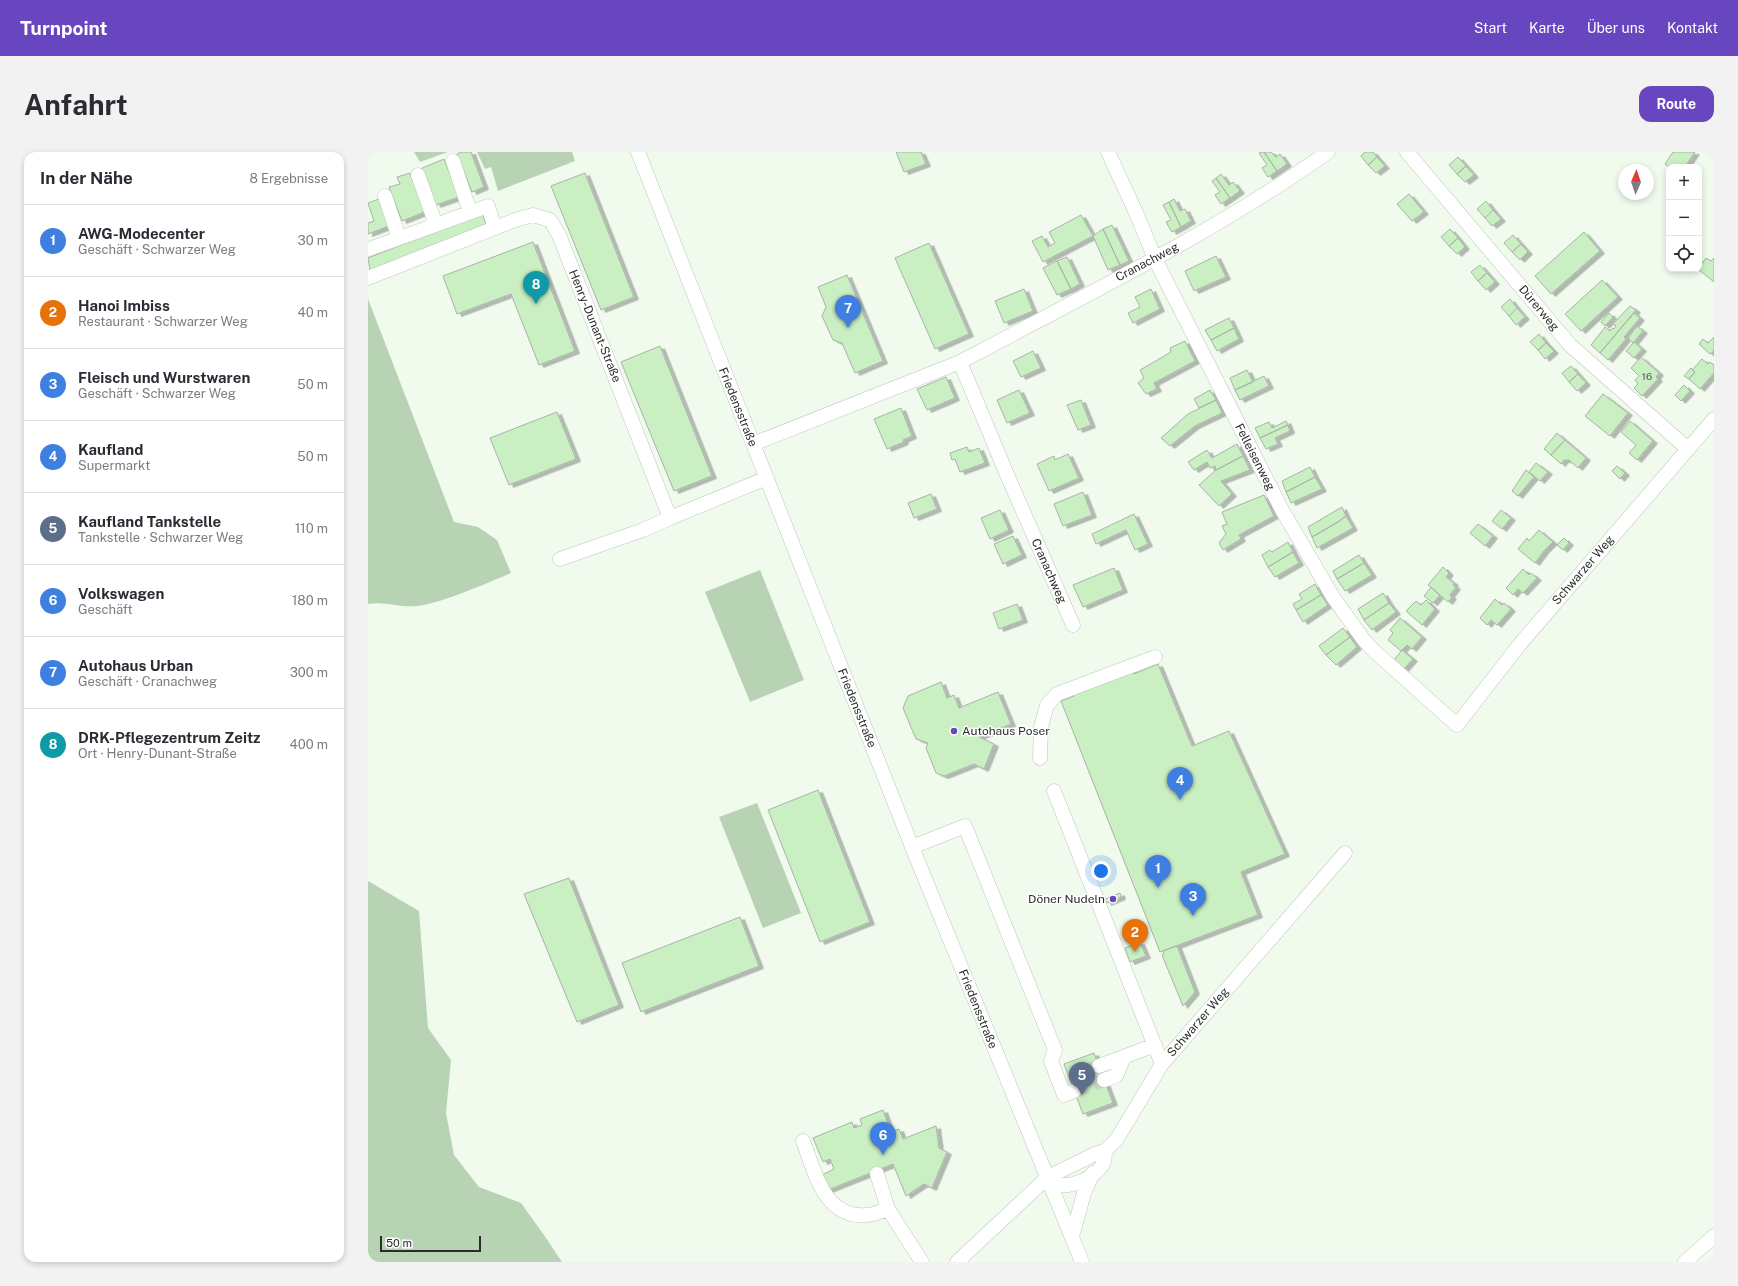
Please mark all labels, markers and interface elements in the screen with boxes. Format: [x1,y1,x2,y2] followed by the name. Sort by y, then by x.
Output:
[20,17,107,39] text: Turnpoint
[1474,20,1507,36] text: Start
[1529,20,1565,36] text: Karte
[1587,20,1645,36] text: Über uns
[1667,20,1718,36] text: Kontakt
[1639,86,1714,122] button: Route
[24,88,128,121] text: Anfahrt
[1618,164,1654,200] north arrow
[1666,164,1702,272] map controls
[1666,164,1702,200] button: +
[40,168,133,188] text: In der Nähe
[249,171,328,186] text: 8 Ergebnisse
[1666,200,1702,236] button: −
[78,225,205,242] text: AWG-Modecenter
[50,233,56,248] text: 1
[298,233,328,248] text: 30 m
[1666,236,1702,272] button: locate
[1113,239,1181,285] street label: Cranachweg
[78,242,236,257] text: Geschäft · Schwarzer Weg
[566,268,624,385] street label: Henry-Dunant-Straße
[523,271,549,304] pin: 8
[1516,282,1562,334] street label: Dürerweg
[835,295,861,328] pin: 7
[78,297,170,314] text: Hanoi Imbiss
[49,305,57,320] text: 2
[297,305,328,320] text: 40 m
[78,314,248,329] text: Restaurant · Schwarzer Weg
[716,365,760,449] street label: Friedensstraße
[78,369,250,386] text: Fleisch und Wurstwaren
[1642,370,1652,382] house number: 16
[49,377,57,392] text: 3
[297,377,328,392] text: 50 m
[78,386,236,401] text: Geschäft · Schwarzer Weg
[1232,421,1278,493] street label: Felleisenweg
[78,441,143,458] text: Kaufland
[49,449,57,464] text: 4
[297,449,328,464] text: 50 m
[78,458,150,473] text: Supermarkt
[78,513,221,530] text: Kaufland Tankstelle
[49,521,57,536] text: 5
[295,521,328,536] text: 110 m
[78,530,243,545] text: Tankstelle · Schwarzer Weg
[1549,533,1617,607] street label: Schwarzer Weg
[1028,536,1070,606] street label: Cranachweg
[78,585,164,602] text: Volkswagen
[49,593,57,608] text: 6
[292,593,328,608] text: 180 m
[78,602,133,617] text: Geschäft
[78,657,193,674] text: Autohaus Urban
[49,665,57,680] text: 7
[290,665,328,680] text: 300 m
[835,666,879,750] street label: Friedensstraße
[78,674,217,689] text: Geschäft · Cranachweg
[962,724,1050,738] place label: Autohaus Poser
[949,726,959,736] marker: Autohaus Poser
[78,729,261,746] text: DRK-Pflegezentrum Zeitz
[49,737,57,752] text: 8
[290,737,328,752] text: 400 m
[78,746,237,761] text: Ort · Henry-Dunant-Straße
[1167,767,1193,800] pin: 4
[1145,855,1171,888] pin: 1
[1091,861,1111,881] your location
[1180,883,1206,916] pin: 3
[1028,892,1105,906] place label: Döner Nudeln
[1108,894,1118,904] marker: Döner Nudeln
[1122,919,1148,952] pin: 2
[956,967,1000,1051] street label: Friedensstraße
[1164,985,1232,1059] street label: Schwarzer Weg
[1069,1062,1095,1095] pin: 5
[870,1122,896,1155] pin: 6
[380,1234,481,1253] scale bar
[386,1237,412,1249] text: 50 m

